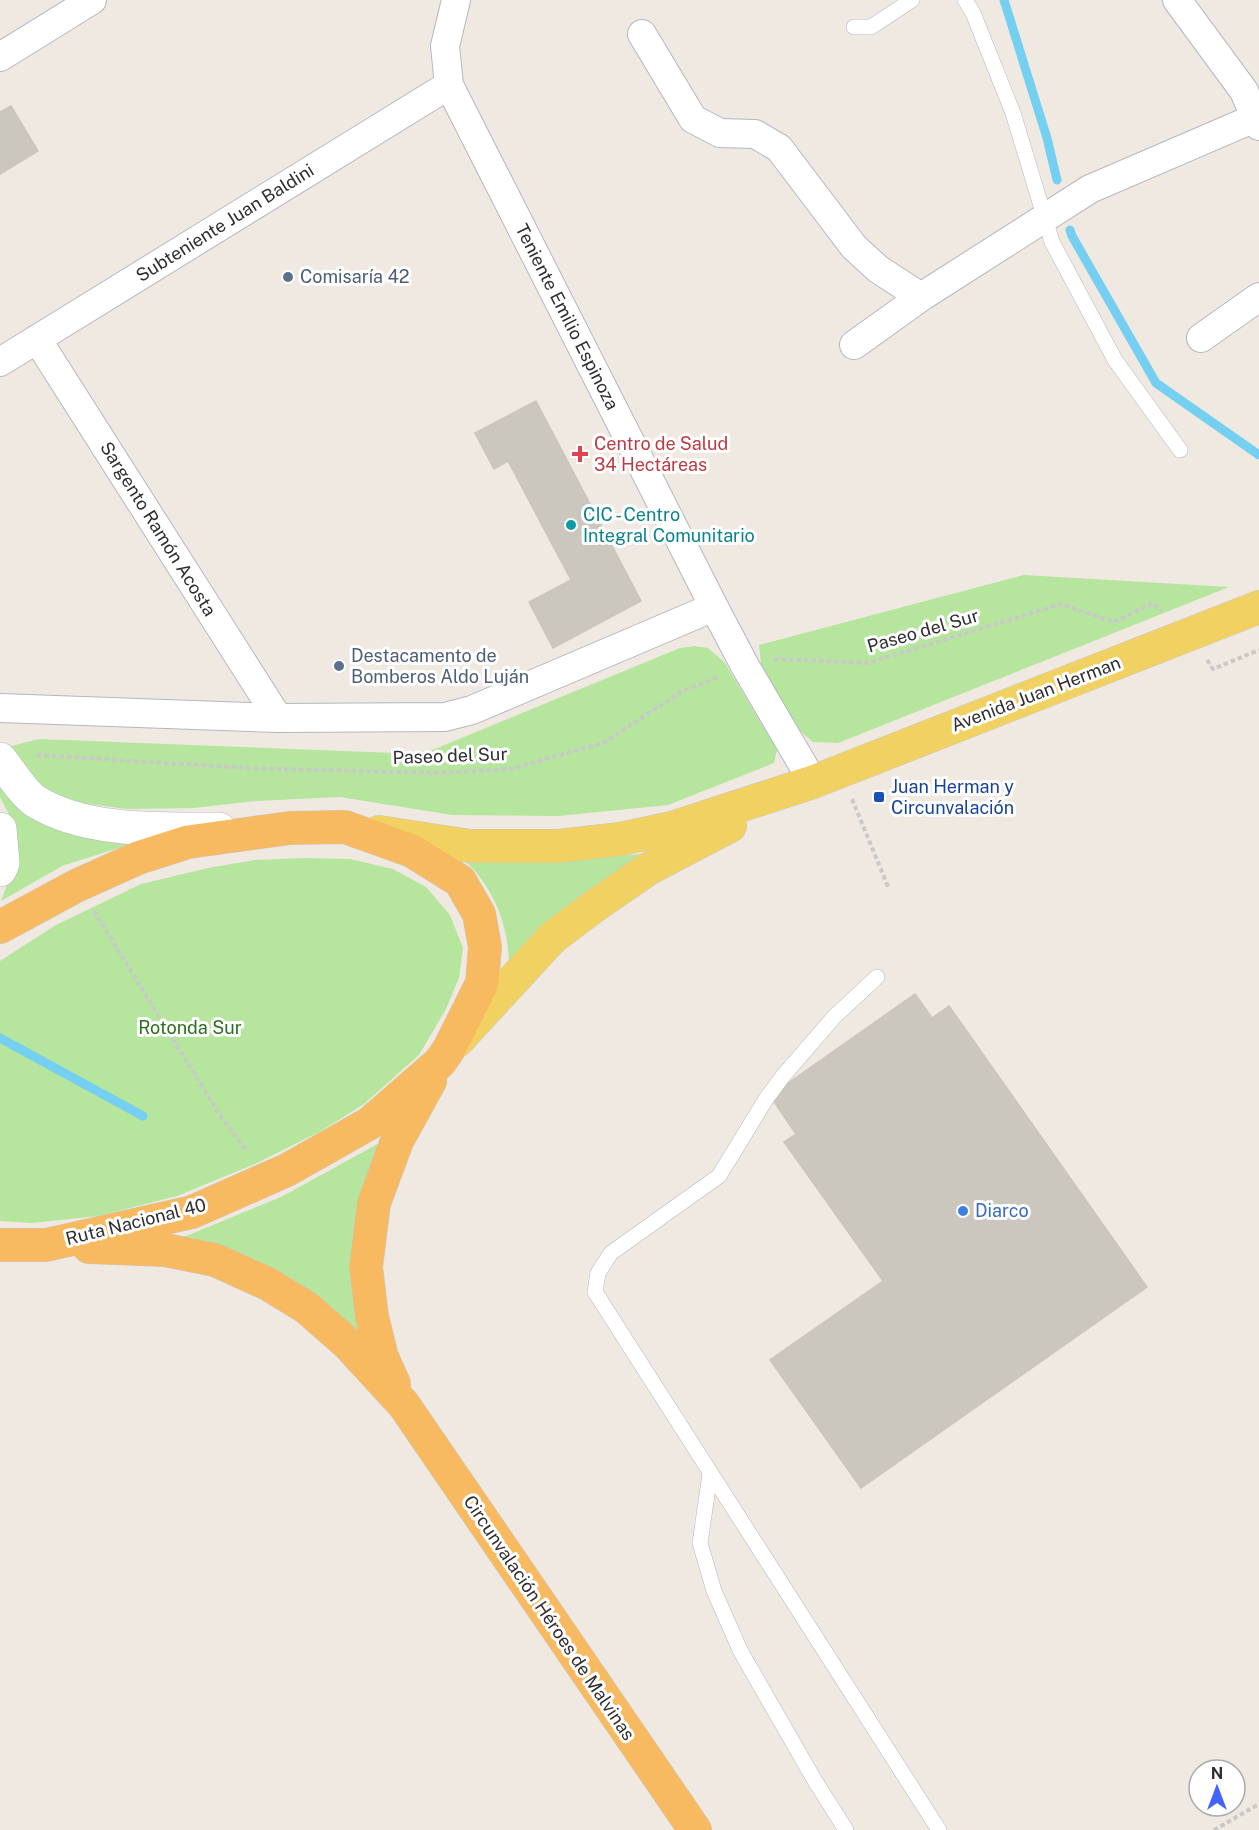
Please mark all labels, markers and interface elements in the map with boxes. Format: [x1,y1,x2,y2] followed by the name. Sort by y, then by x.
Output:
[132,159,317,286] street label: Subteniente Juan Baldini
[511,220,623,413] street label: Teniente Emilio Espinoza
[300,266,409,287] place label: Comisaría 42
[281,270,295,284] marker: Comisaría 42
[594,433,728,475] place label: Centro de Salud 34 Hectáreas
[96,438,221,620] street label: Sargento Ramón Acosta
[571,445,589,463] marker: Centro de Salud 34 Hectáreas
[583,504,755,546] place label: CIC - Centro Integral Comunitario
[564,518,578,532] marker: CIC - Centro Integral Comunitario
[865,605,981,656] street label: Paseo del Sur
[351,645,529,687] place label: Destacamento de Bomberos Aldo Luján
[948,652,1123,736] street label: Avenida Juan Herman
[332,659,346,673] marker: Destacamento de Bomberos Aldo Luján
[392,743,508,768] street label: Paseo del Sur
[891,776,1014,818] place label: Juan Herman y Circunvalación
[872,790,886,804] marker: Juan Herman y Circunvalación
[138,1017,242,1038] park label: Rotonda Sur
[63,1194,208,1249] street label: Ruta Nacional 40
[975,1200,1029,1221] place label: Diarco
[956,1204,970,1218] marker: Diarco
[459,1491,639,1744] street label: Circunvalación Héroes de Malvinas
[1187,1758,1247,1818] north arrow
[1211,1764,1223,1783] text: N

